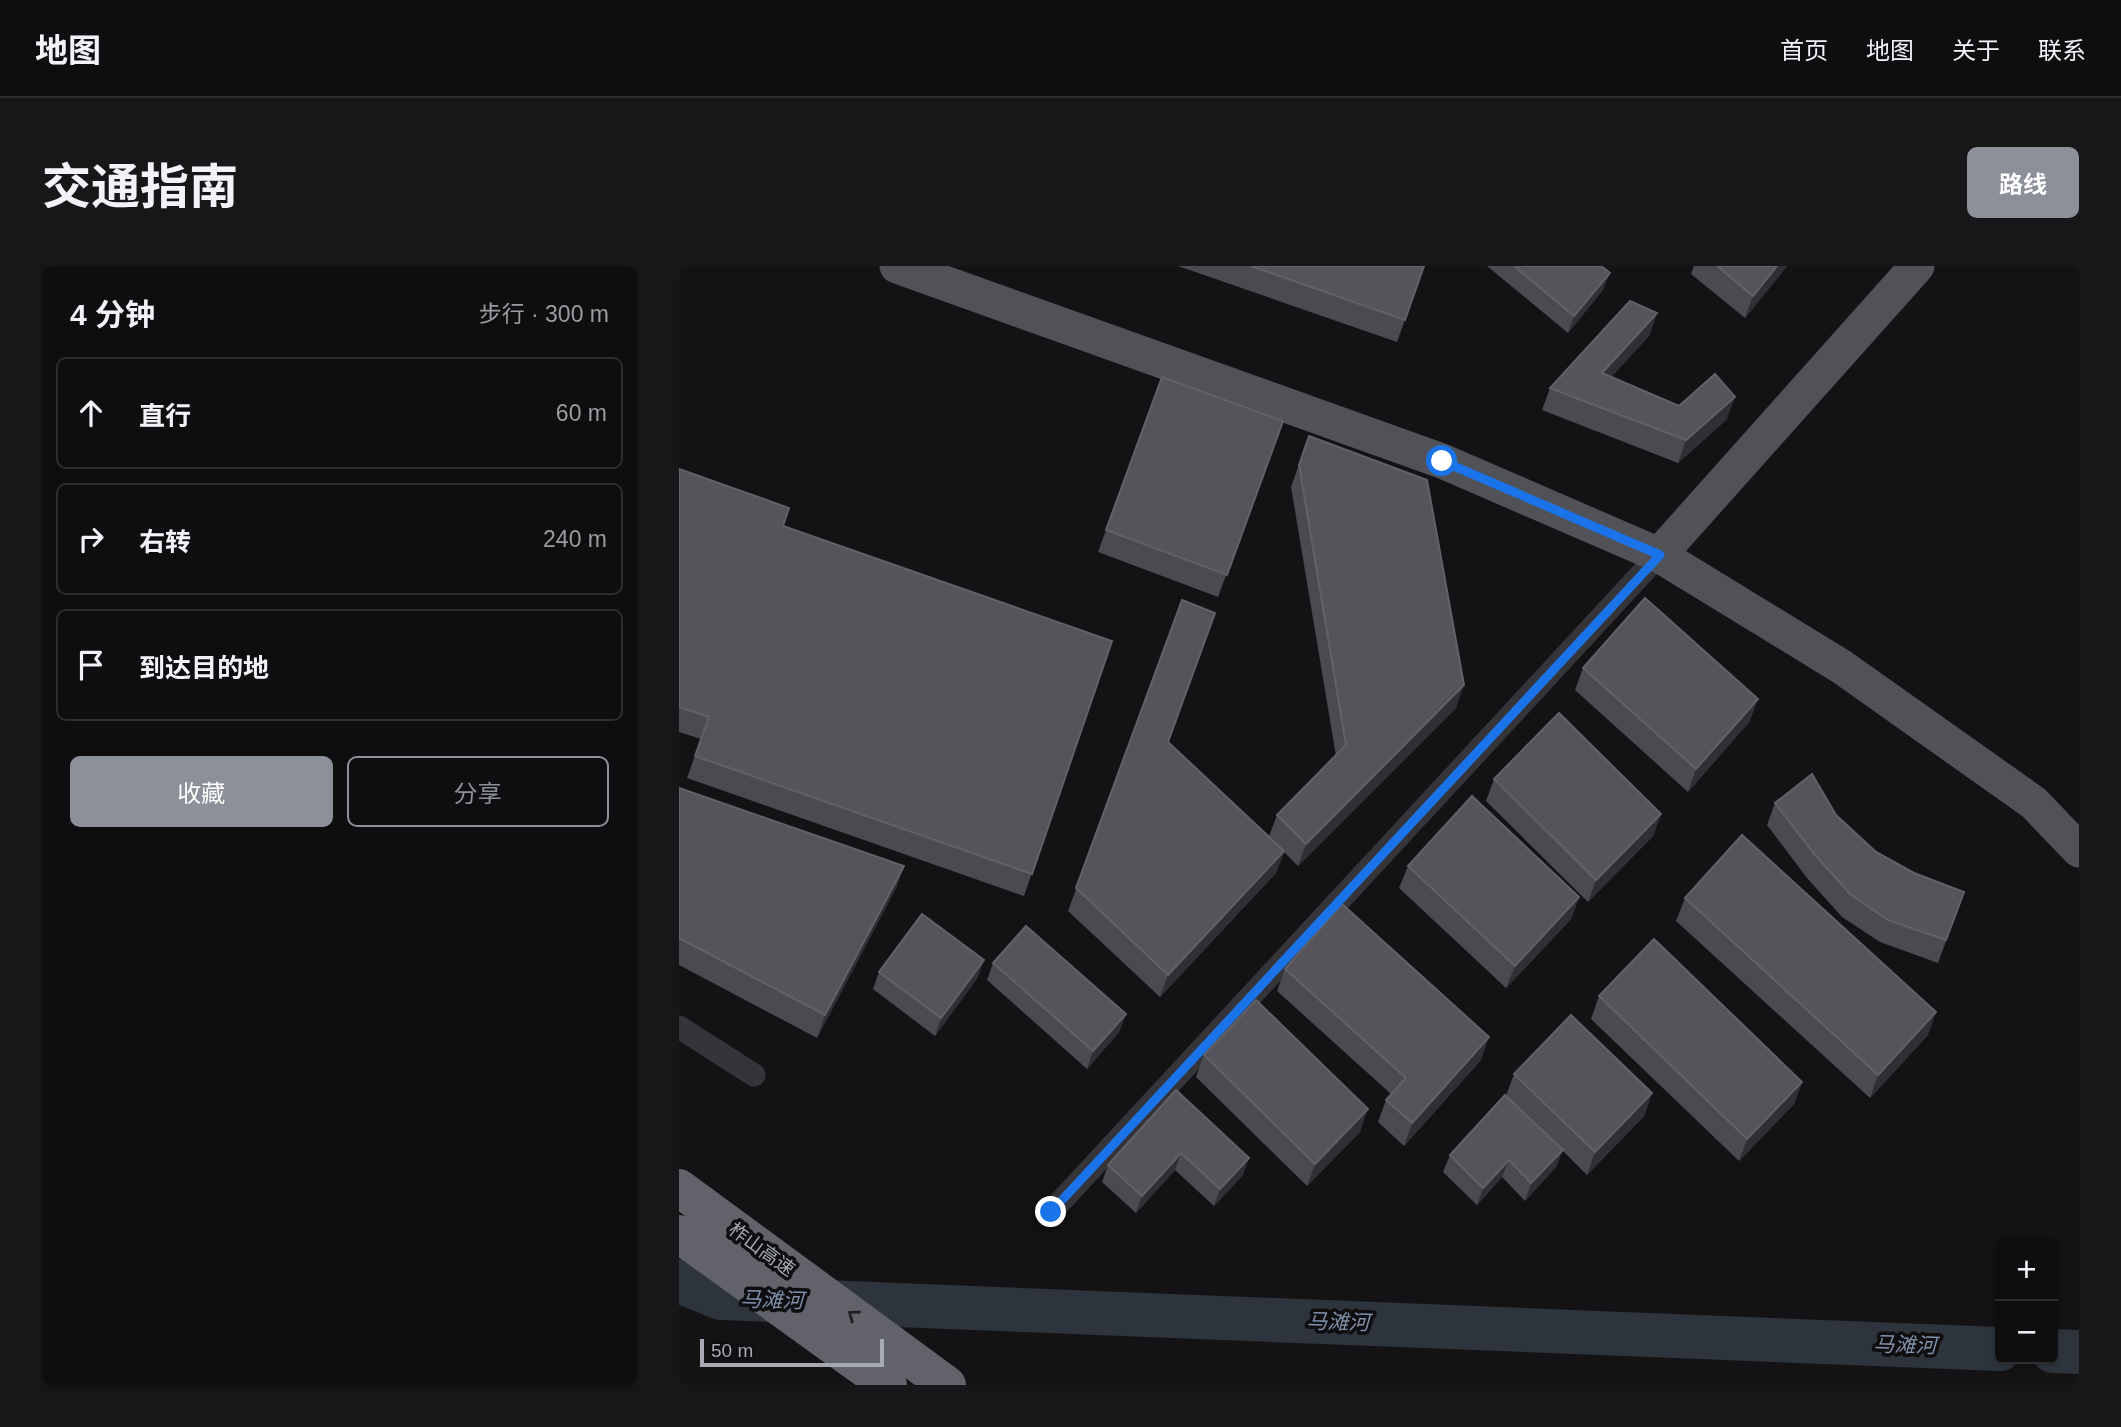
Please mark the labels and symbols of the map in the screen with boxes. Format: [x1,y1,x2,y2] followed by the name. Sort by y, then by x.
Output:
[1426,445,1457,476] route start
[1035,1196,1066,1227] route end
[725,1219,799,1280] street label: 柞山高速
[740,1287,808,1312] water label: 马滩河
[1306,1309,1374,1334] water label: 马滩河
[848,1310,861,1323] one-way arrow
[1873,1332,1941,1357] water label: 马滩河
[700,1336,884,1368] scale bar

